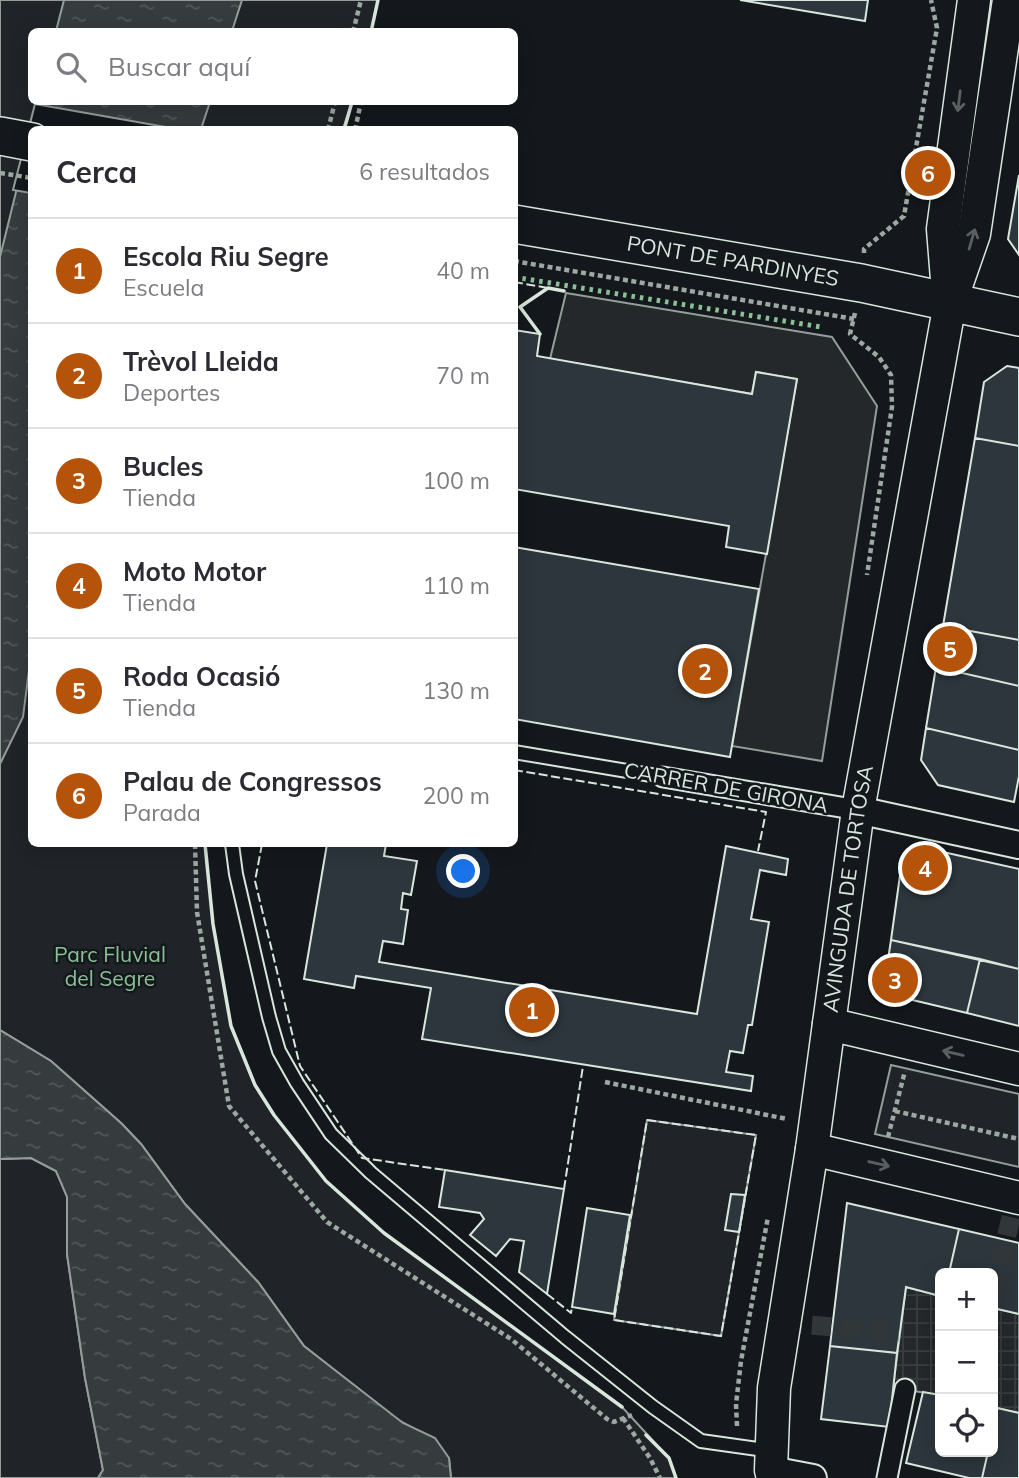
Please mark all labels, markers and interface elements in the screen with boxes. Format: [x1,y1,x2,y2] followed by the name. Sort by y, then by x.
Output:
[28,28,518,105] search box
[52,48,90,86] icon: search
[108,50,251,83] text: Buscar aquí
[953,89,966,111] one-way arrow
[905,147,951,199] pin: 6
[56,153,137,191] text: Cerca
[359,157,490,186] text: 6 resultados
[966,228,979,250] one-way arrow
[625,229,841,291] street label: PONT DE PARDINYES
[123,240,329,273] text: Escola Riu Segre
[72,256,86,285] text: 1
[436,256,490,285] text: 40 m
[123,273,204,302] text: Escuela
[123,345,279,378] text: Trèvol Lleida
[72,361,86,390] text: 2
[436,361,490,390] text: 70 m
[123,378,220,407] text: Deportes
[123,450,204,483] text: Bucles
[72,466,86,495] text: 3
[422,466,490,495] text: 100 m
[123,483,196,512] text: Tienda
[123,555,266,588] text: Moto Motor
[72,571,86,600] text: 4
[422,571,490,600] text: 110 m
[123,588,196,617] text: Tienda
[927,623,973,675] pin: 5
[682,645,728,697] pin: 2
[123,660,280,693] text: Roda Ocasió
[72,676,86,705] text: 5
[422,676,490,705] text: 130 m
[123,693,196,722] text: Tienda
[622,756,831,818] street label: CARRER DE GIRONA
[817,762,878,1014] street label: AVINGUDA DE TORTOSA
[123,765,382,798] text: Palau de Congressos
[72,781,86,810] text: 6
[422,781,490,810] text: 200 m
[123,798,201,827] text: Parada
[902,842,948,894] pin: 4
[446,854,480,888] your location
[54,941,166,991] park label: Parc Fluvial del Segre
[872,954,918,1006] pin: 3
[509,984,555,1036] pin: 1
[942,1046,964,1059] one-way arrow
[867,1158,890,1172] one-way arrow
[935,1268,998,1457] map controls
[935,1268,998,1331] button: +
[935,1331,998,1394] button: −
[935,1394,998,1457] button: locate

